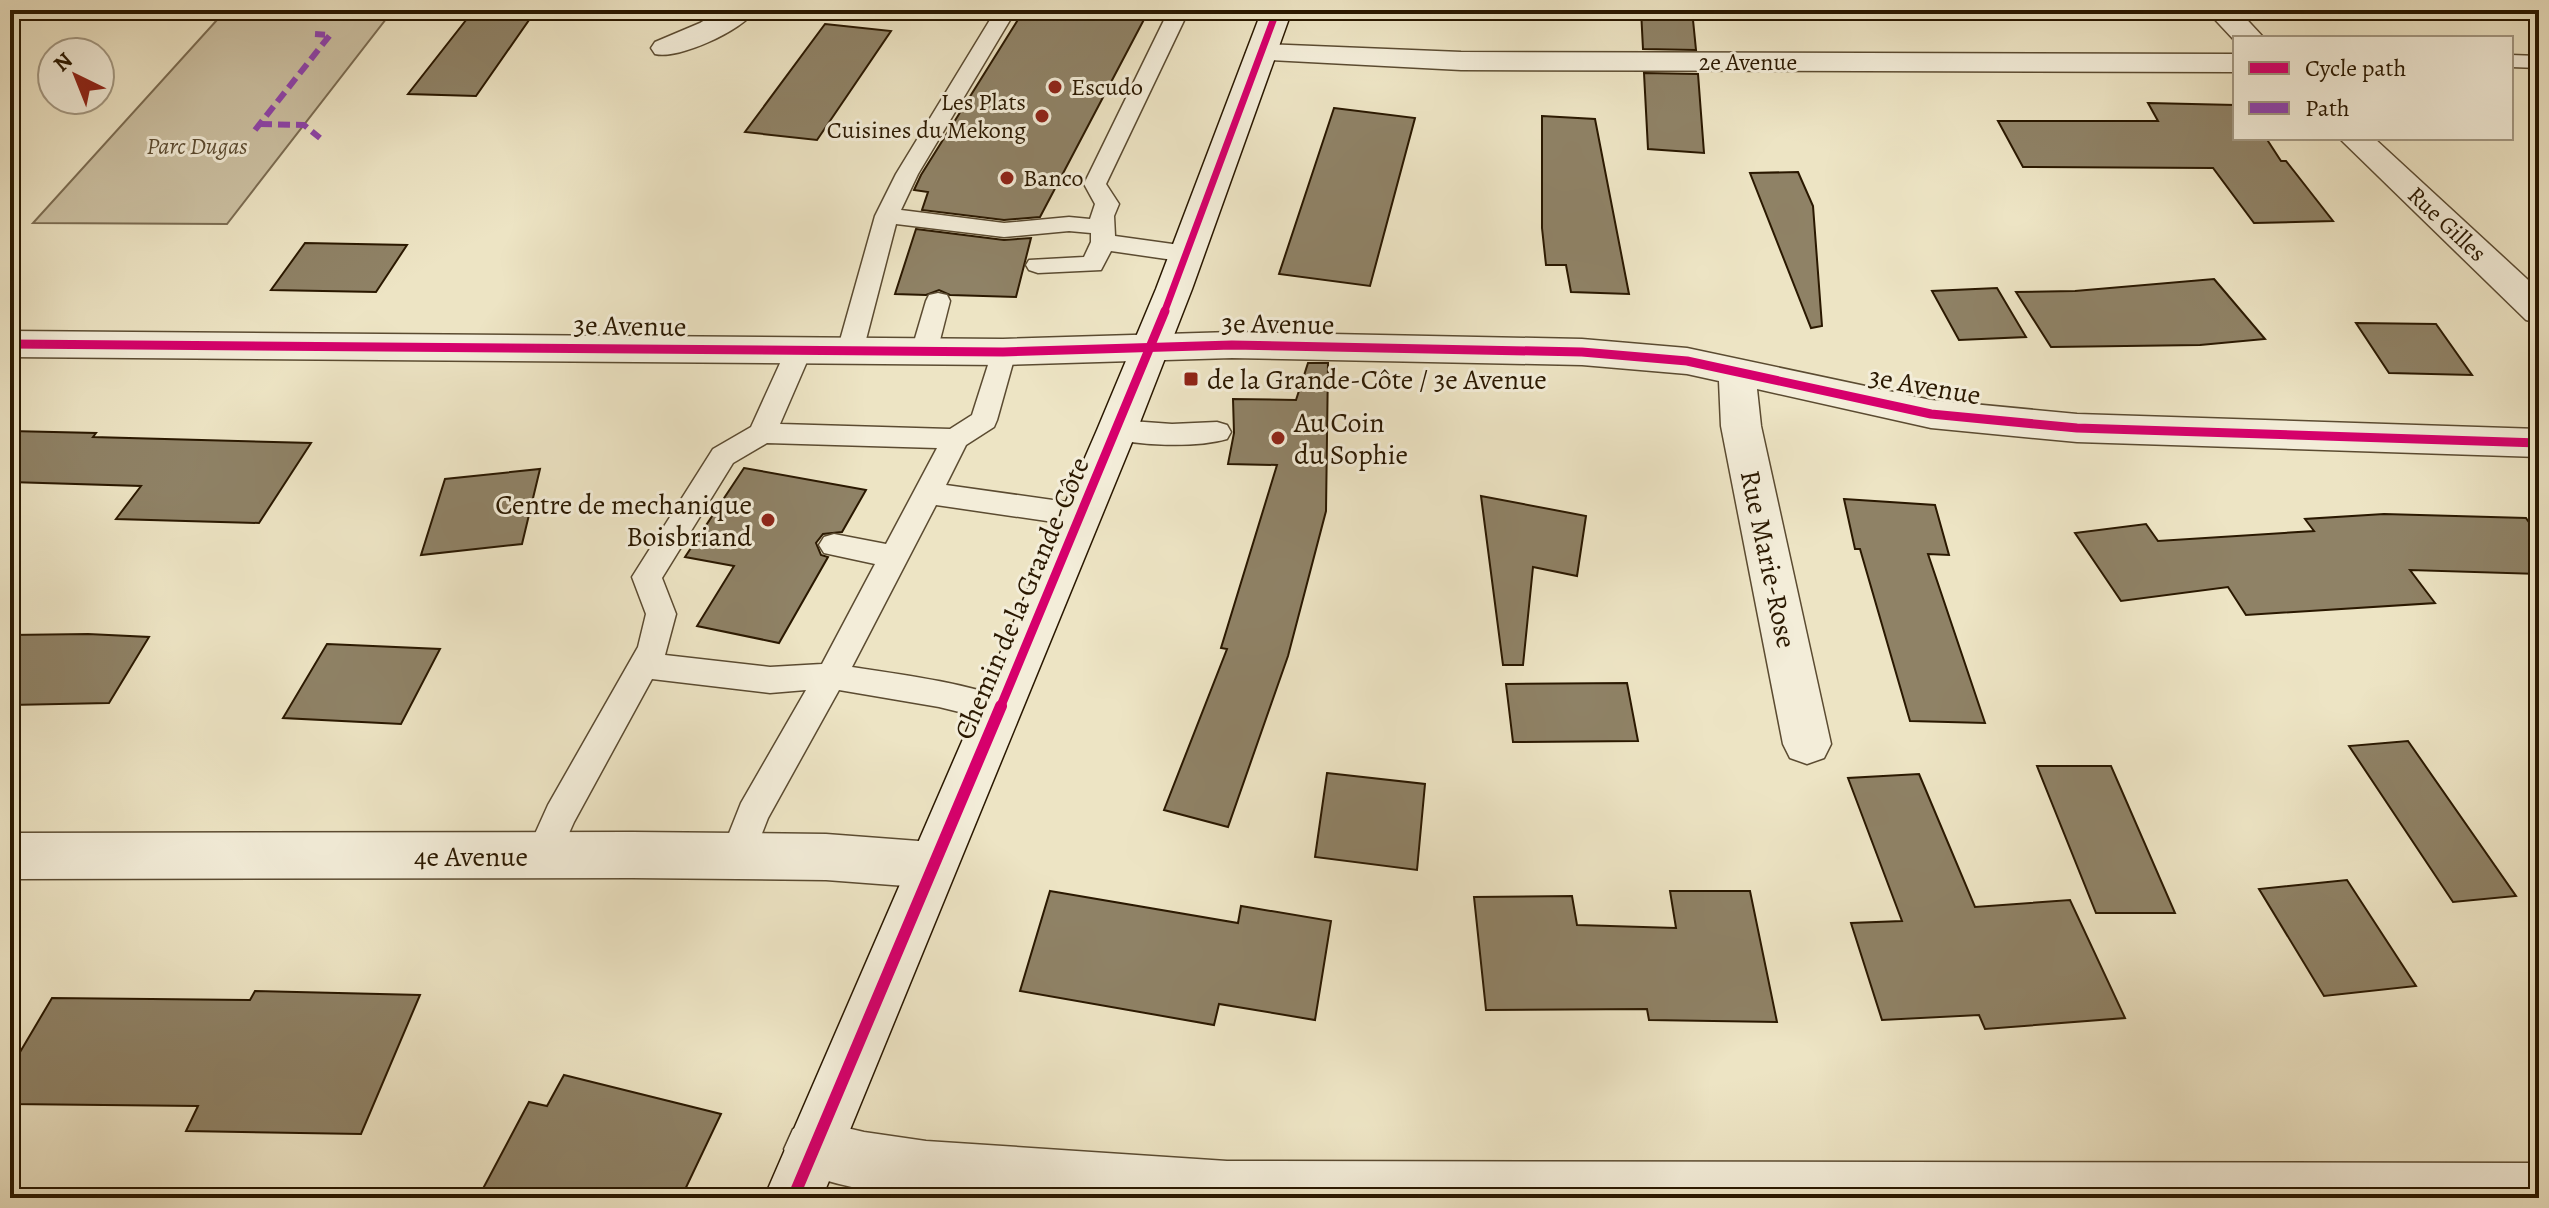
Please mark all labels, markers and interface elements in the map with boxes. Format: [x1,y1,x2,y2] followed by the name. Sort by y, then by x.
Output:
[36,36,116,116] north arrow
[2233,36,2513,140] legend
[47,46,79,79] text: N
[1699,46,1797,78] street label: 2e Avenue
[2305,52,2406,84] text: Cycle path
[1071,71,1143,103] place label: Escudo
[1046,78,1064,96] marker: Escudo
[827,86,1026,146] place label: Les Plats Cuisines du Mekong
[2305,92,2350,124] text: Path
[1033,107,1051,125] marker: Les Plats Cuisines du Mekong
[147,130,247,162] park label: Parc Dugas
[1023,162,1083,194] place label: Banco
[998,169,1016,187] marker: Banco
[2401,179,2493,269] street label: Rue Gilles
[1221,304,1335,344] street label: 3e Avenue
[573,306,687,346] street label: 3e Avenue
[1866,357,1984,415] street label: 3e Avenue
[1207,361,1547,399] place label: de la Grande-Côte / 3e Avenue
[1182,370,1200,388] marker: de la Grande-Côte / 3e Avenue
[1293,404,1408,474] place label: Au Coin du Sophie
[1269,429,1287,447] marker: Au Coin du Sophie
[945,451,1099,746] street label: Chemin de la Grande-Côte
[1731,467,1805,652] street label: Rue Marie-Rose
[495,486,753,556] place label: Centre de mechanique Boisbriand
[759,511,777,529] marker: Centre de mechanique Boisbriand
[414,838,528,876] street label: 4e Avenue

